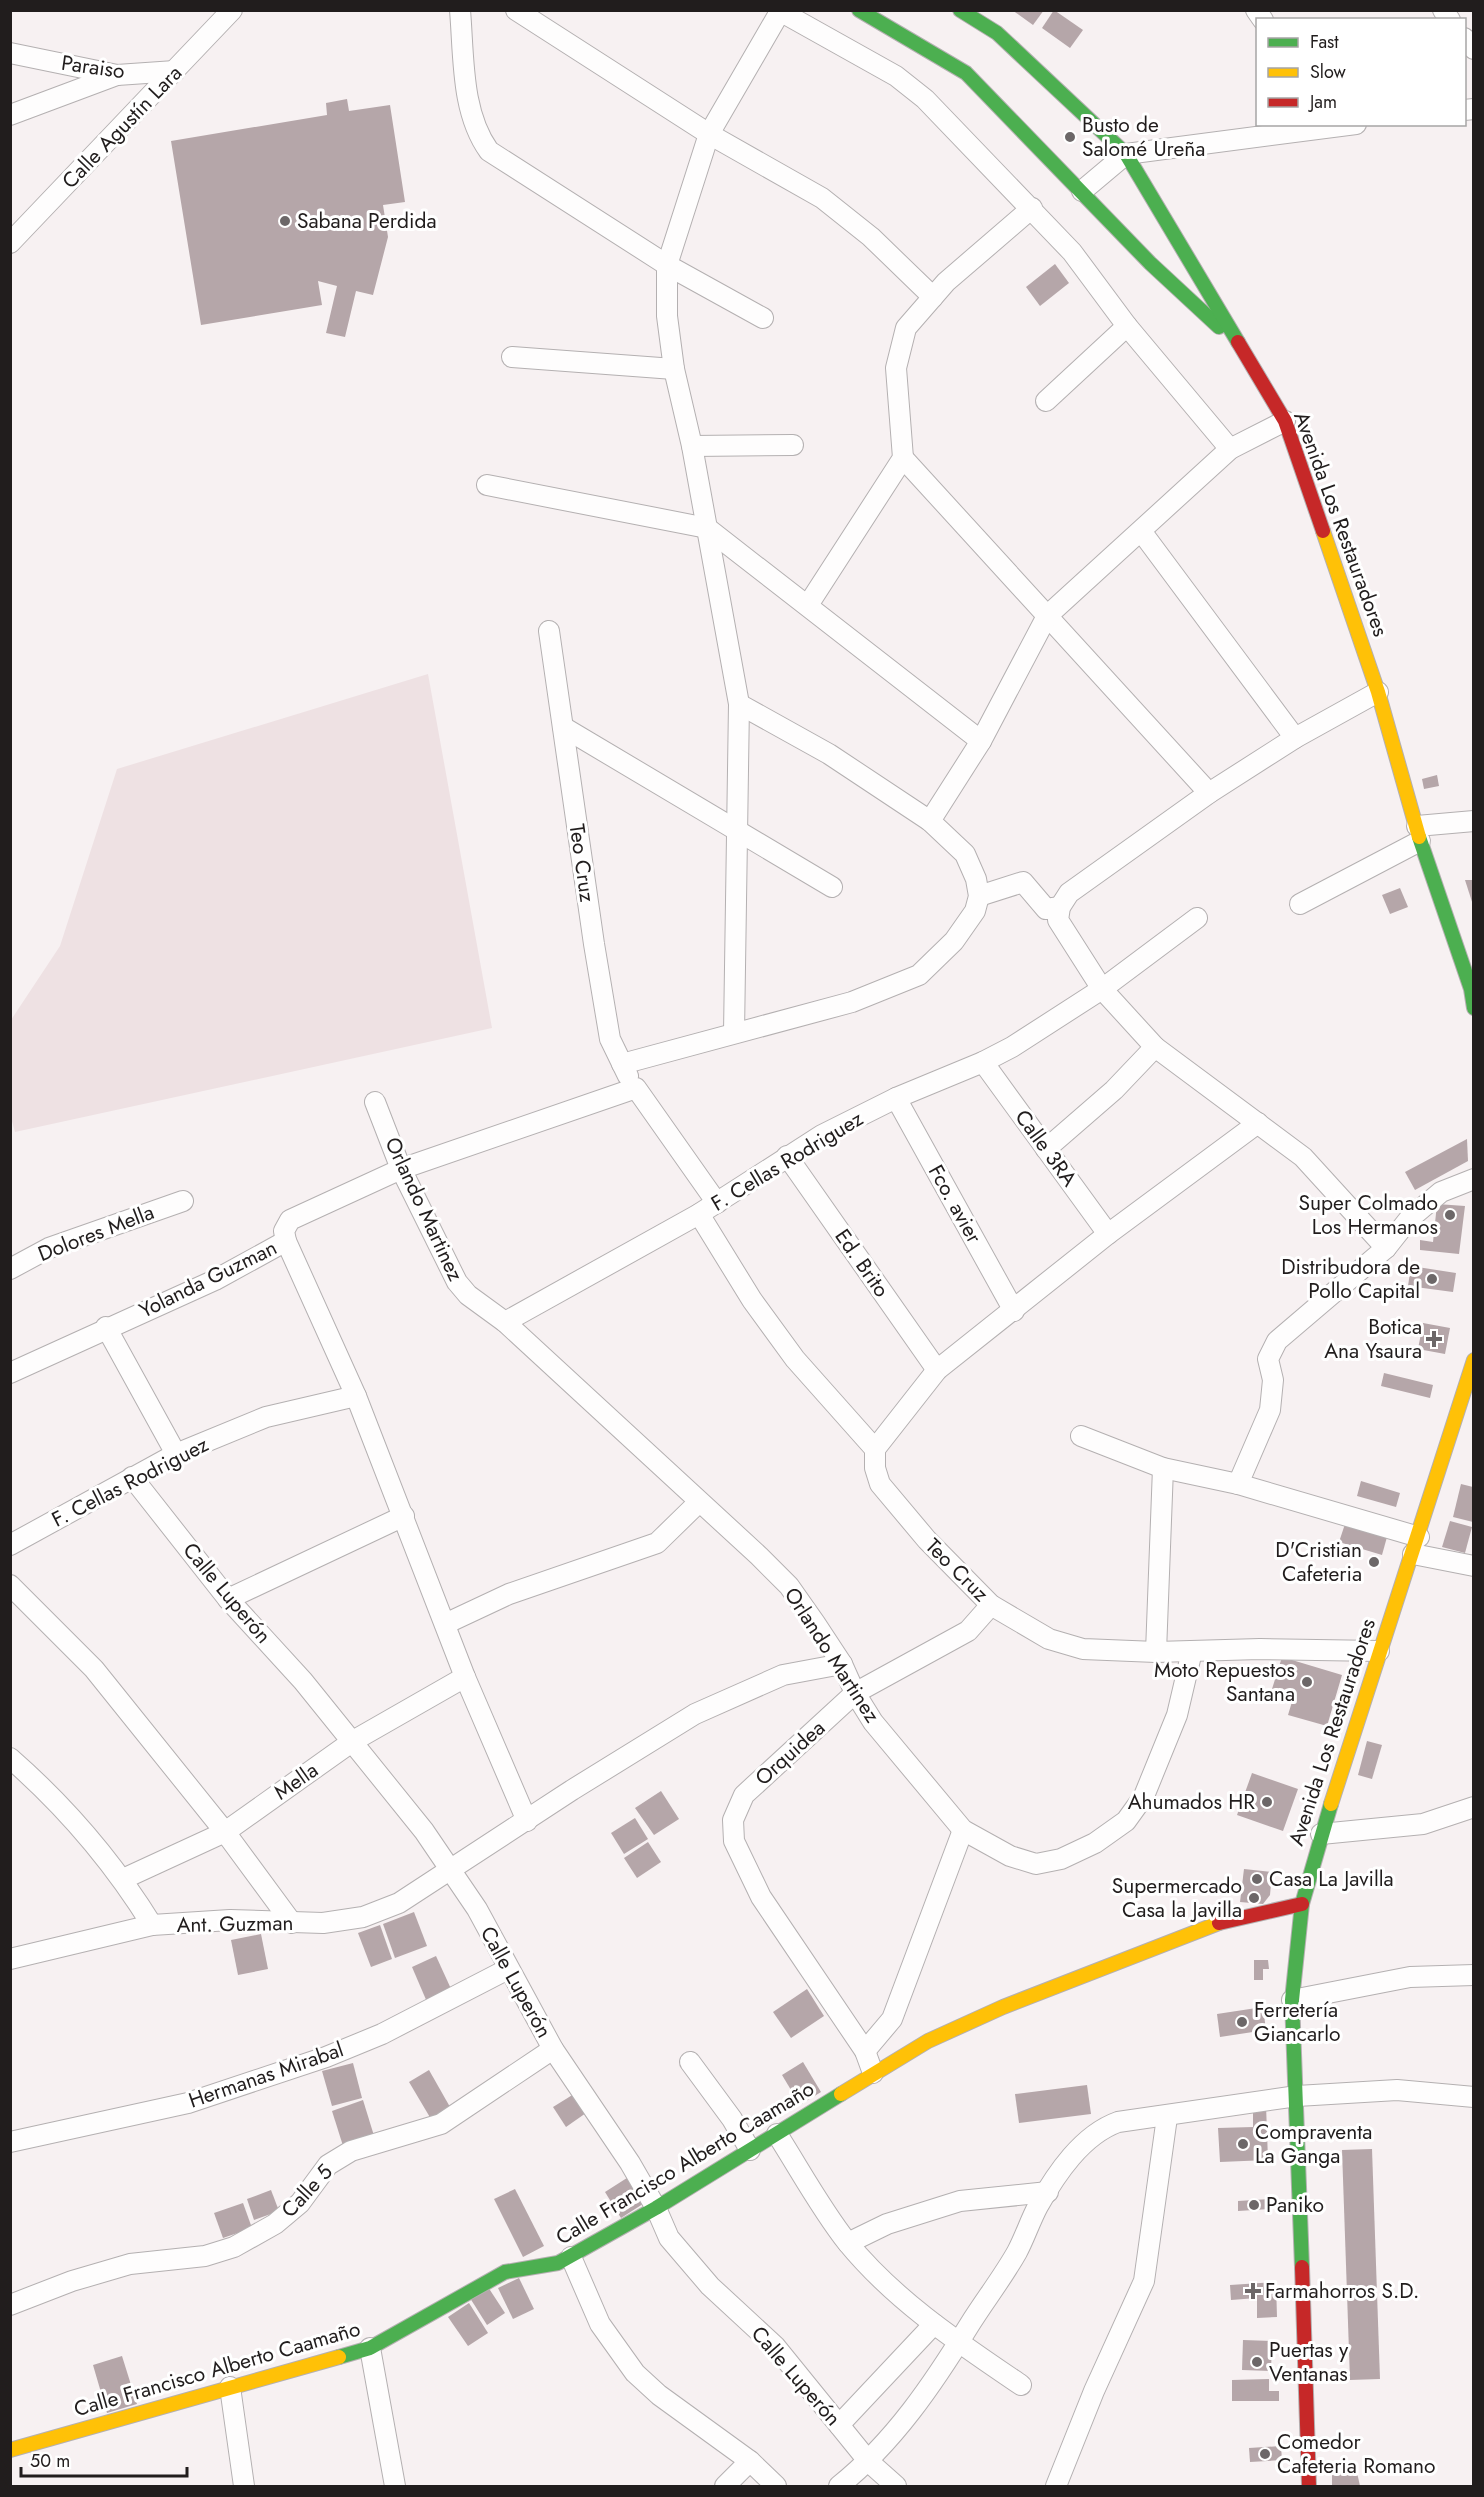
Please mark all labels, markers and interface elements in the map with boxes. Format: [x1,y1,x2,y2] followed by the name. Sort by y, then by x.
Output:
[1256,18,1466,126] legend
[1310,29,1339,55] text: Fast
[59,48,127,86] street label: Paraiso
[55,59,189,195] street label: Calle Agustín Lara
[1310,59,1347,85] text: Slow
[1308,89,1337,115] text: Jam
[1082,110,1205,164] place label: Busto de Salomé Ureña
[1063,130,1077,144] marker: Busto de Salomé Ureña
[297,206,437,236] place label: Sabana Perdida
[278,214,292,228] marker: Sabana Perdida
[1286,407,1396,641] street label: Avenida Los Restauradores
[562,822,602,904] street label: Teo Cruz
[1008,1103,1084,1193] street label: Calle 3RA
[705,1104,869,1218] street label: F. Cellas Rodriguez
[378,1132,471,1286] street label: Orlando Martinez
[921,1159,989,1249] street label: Fco. avier
[1299,1188,1438,1242] place label: Super Colmado Los Hermanos
[34,1197,158,1269] street label: Dolores Mella
[1443,1208,1457,1222] marker: Super Colmado Los Hermanos
[828,1223,896,1303] street label: Ed. Brito
[134,1233,282,1325] street label: Yolanda Guzman
[1281,1252,1420,1306] place label: Distribudora de Pollo Capital
[1425,1272,1439,1286] marker: Distribudora de Pollo Capital
[1324,1312,1422,1366] place label: Botica Ana Ysaura
[1427,1332,1441,1346] marker: Botica Ana Ysaura
[46,1429,214,1534] street label: F. Cellas Rodriguez
[919,1532,996,1609] street label: Teo Cruz
[1275,1535,1362,1589] place label: D'Cristian Cafeteria
[176,1536,278,1650] street label: Calle Luperón
[1367,1555,1381,1569] marker: D'Cristian Cafeteria
[777,1582,887,1729] street label: Orlando Martinez
[1281,1615,1383,1849] street label: Avenida Los Restauradores
[1154,1655,1295,1709] place label: Moto Repuestos Santana
[1300,1675,1314,1689] marker: Moto Repuestos Santana
[748,1713,832,1793] street label: Orquidea
[268,1755,324,1807] street label: Mella
[1128,1787,1255,1817] place label: Ahumados HR
[1260,1795,1274,1809] marker: Ahumados HR
[1269,1864,1394,1894] place label: Casa La Javilla
[1112,1871,1242,1925] place label: Supermercado Casa la Javilla
[1250,1872,1264,1886] marker: Casa La Javilla
[1247,1891,1261,1905] marker: Supermercado Casa la Javilla
[176,1908,294,1940] street label: Ant. Guzman
[473,1921,559,2043] street label: Calle Luperón
[1254,1995,1341,2049] place label: Ferretería Giancarlo
[1235,2015,1249,2029] marker: Ferretería Giancarlo
[184,2034,348,2116] street label: Hermanas Mirabal
[550,2074,820,2252] street label: Calle Francisco Alberto Caamaño
[1255,2117,1372,2171] place label: Compraventa La Ganga
[1236,2137,1250,2151] marker: Compraventa La Ganga
[275,2158,339,2224] street label: Calle 5
[1266,2190,1324,2220] place label: Paniko
[1247,2198,1261,2212] marker: Paniko
[1265,2276,1419,2306] place label: Farmahorros S.D.
[1246,2284,1260,2298] marker: Farmahorros S.D.
[70,2314,364,2424] street label: Calle Francisco Alberto Caamaño
[744,2320,848,2432] street label: Calle Luperón
[1269,2335,1349,2389] place label: Puertas y Ventanas
[1250,2355,1264,2369] marker: Puertas y Ventanas
[1277,2427,1435,2481] place label: Comedor Cafeteria Romano
[21,2440,188,2478] scale bar
[1258,2447,1272,2461] marker: Comedor Cafeteria Romano
[30,2448,70,2474] text: 50 m

